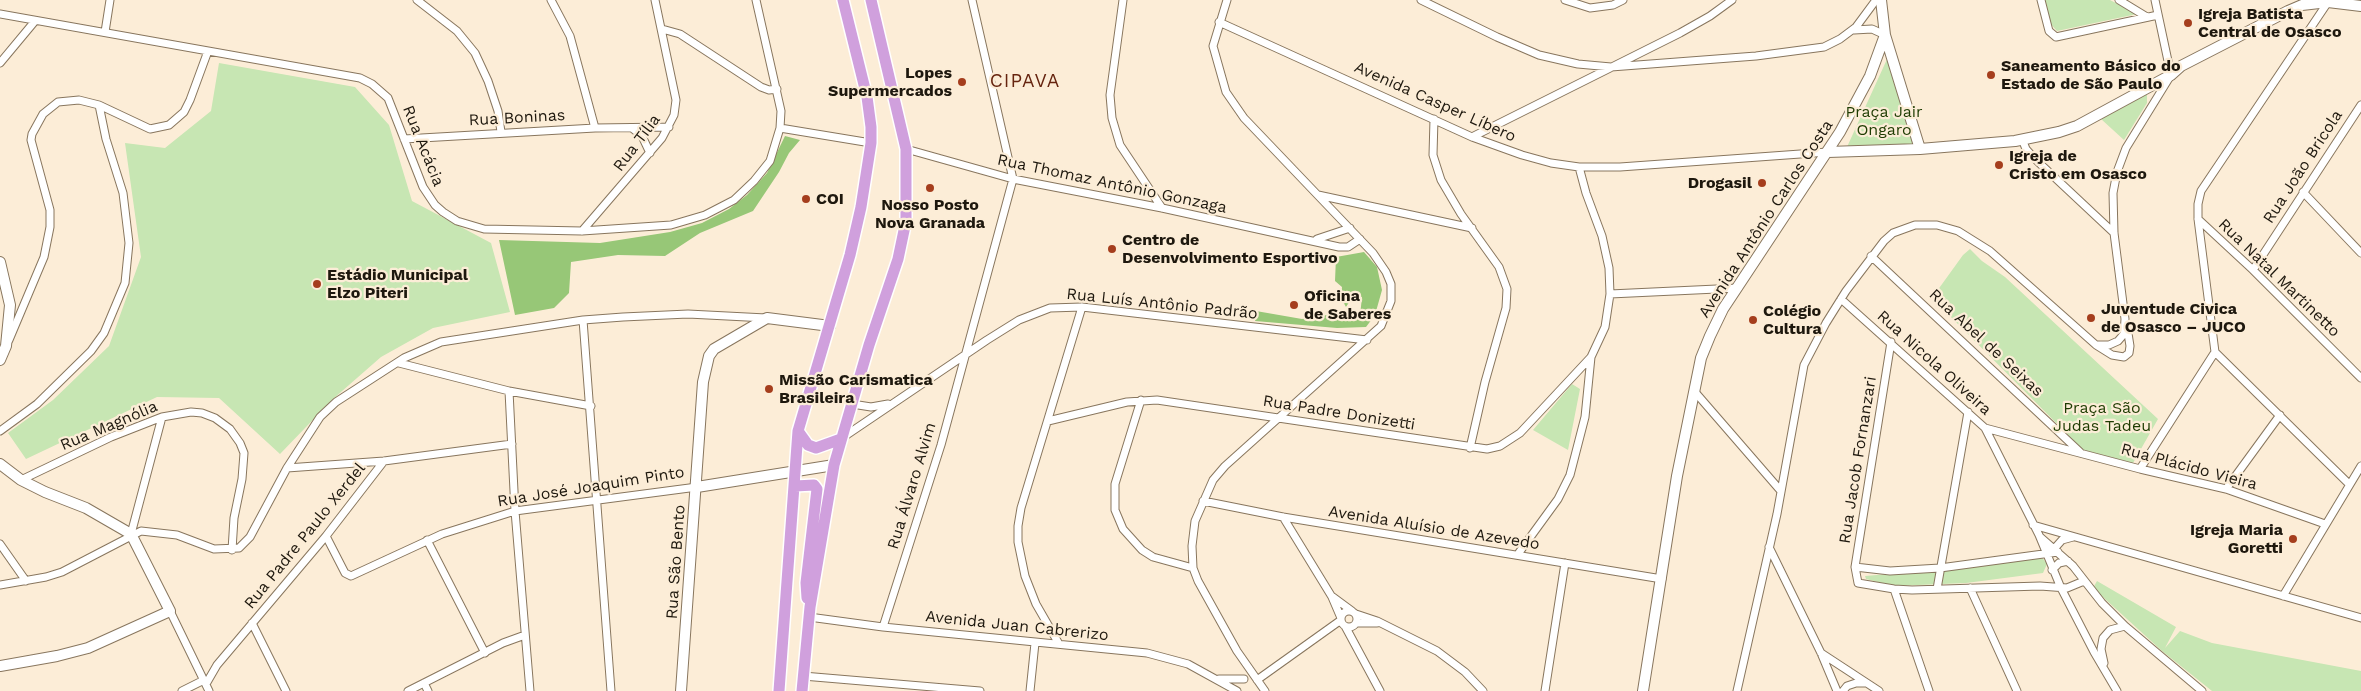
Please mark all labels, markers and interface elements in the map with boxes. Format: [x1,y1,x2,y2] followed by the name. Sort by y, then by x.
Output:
[2198,4,2341,42] place label: Igreja Batista Central de Osasco
[2182,17,2194,29] marker: Igreja Batista Central de Osasco
[2001,56,2181,94] place label: Saneamento Básico do Estado de São Paulo
[1351,58,1519,146] street label: Avenida Casper Líbero
[828,63,952,101] place label: Lopes Supermercados
[1985,69,1997,81] marker: Saneamento Básico do Estado de São Paulo
[989,70,1061,92] district label: CIPAVA
[956,76,968,88] marker: Lopes Supermercados
[1845,102,1923,140] park label: Praça Jair Ongaro
[398,103,448,189] street label: Rua Acácia
[468,106,566,130] street label: Rua Boninas
[2259,107,2347,227] street label: Rua João Bricola
[609,111,665,175] street label: Rua Tília
[1695,117,1837,321] street label: Avenida Antônio Carlos Costa
[2009,146,2147,184] place label: Igreja de Cristo em Osasco
[995,150,1229,218] street label: Rua Thomaz Antônio Gonzaga
[1993,159,2005,171] marker: Igreja de Cristo em Osasco
[1688,173,1752,193] place label: Drogasil
[1756,177,1768,189] marker: Drogasil
[924,182,936,194] marker: Nosso Posto Nova Granada
[816,189,844,209] place label: COI
[800,193,812,205] marker: COI
[875,195,985,233] place label: Nosso Posto Nova Granada
[2214,215,2344,341] street label: Rua Natal Martinetto
[1122,230,1338,268] place label: Centro de Desenvolvimento Esportivo
[1106,243,1118,255] marker: Centro de Desenvolvimento Esportivo
[327,265,468,303] place label: Estádio Municipal Elzo Piteri
[311,278,323,290] marker: Estádio Municipal Elzo Piteri
[1066,284,1258,324] street label: Rua Luís Antônio Padrão
[1925,285,2047,401] street label: Rua Abel de Seixas
[1304,286,1391,324] place label: Oficina de Saberes
[1288,299,1300,311] marker: Oficina de Saberes
[2101,299,2246,337] place label: Juventude Civica de Osasco – JUCO
[1763,301,1822,339] place label: Colégio Cultura
[1873,307,1995,419] street label: Rua Nicola Oliveira
[2085,312,2097,324] marker: Juventude Civica de Osasco – JUCO
[1747,314,1759,326] marker: Colégio Cultura
[779,370,933,408] place label: Missão Carismatica Brasileira
[1835,375,1881,545] street label: Rua Jacob Fornanzari
[763,383,775,395] marker: Missão Carismatica Brasileira
[1261,391,1417,435] street label: Rua Padre Donizetti
[58,397,160,455] street label: Rua Magnólia
[2053,398,2151,436] park label: Praça São Judas Tadeu
[884,420,940,552] street label: Rua Álvaro Alvim
[2119,440,2259,494] street label: Rua Plácido Vieira
[240,459,370,613] street label: Rua Padre Paulo Xerdel
[496,463,686,511] street label: Rua José Joaquim Pinto
[1327,502,1541,554] street label: Avenida Aluísio de Azevedo
[662,504,690,620] street label: Rua São Bento
[2190,520,2283,558] place label: Igreja Maria Goretti
[2287,533,2299,545] marker: Igreja Maria Goretti
[925,607,1109,645] street label: Avenida Juan Cabrerizo

